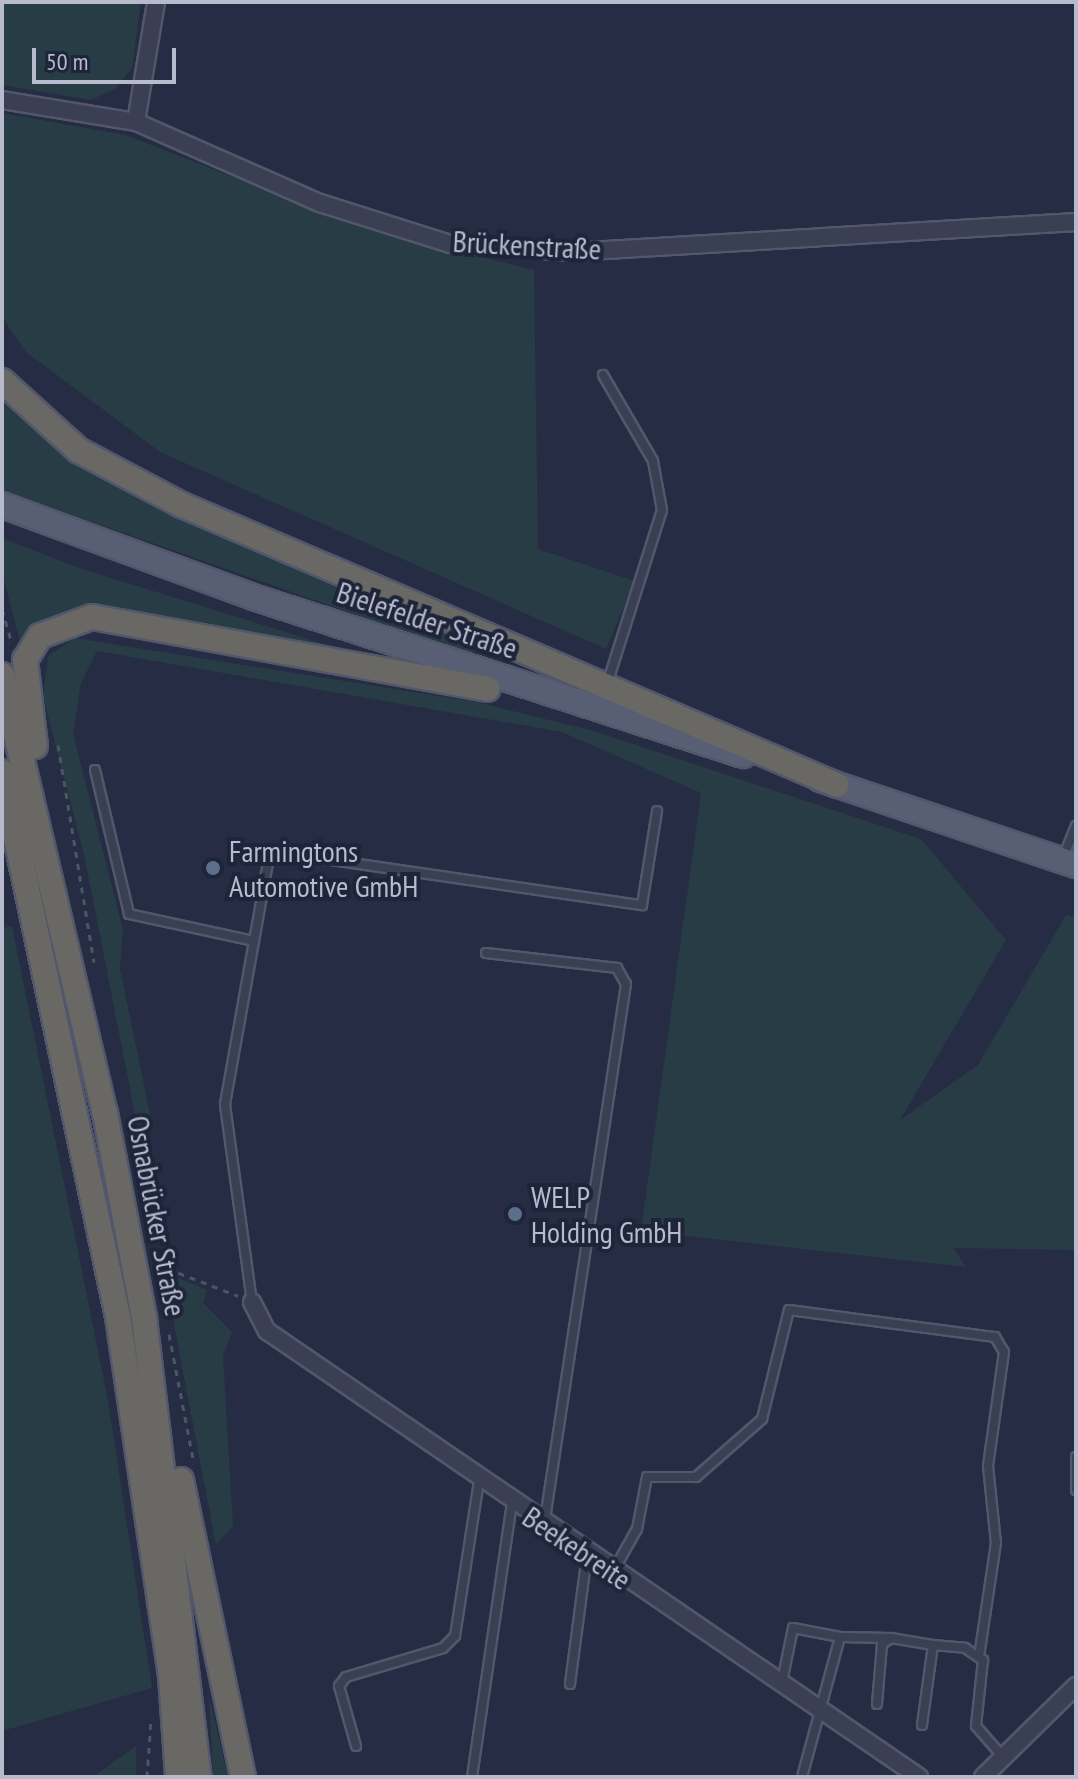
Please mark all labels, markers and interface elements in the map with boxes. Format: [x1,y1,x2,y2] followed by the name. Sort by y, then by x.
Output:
[36,32,180,82] scale bar
[46,46,88,77] text: 50 m
[452,223,602,267] street label: Brückenstraße
[332,574,522,666] street label: Bielefelder Straße
[229,833,418,904] place label: Farmingtons Automotive GmbH
[204,859,222,877] marker: Farmingtons Automotive GmbH
[120,1113,194,1319] street label: Osnabrücker Straße
[531,1179,682,1250] place label: WELP Holding GmbH
[506,1205,524,1223] marker: WELP Holding GmbH
[516,1499,638,1597] street label: Beekebreite

